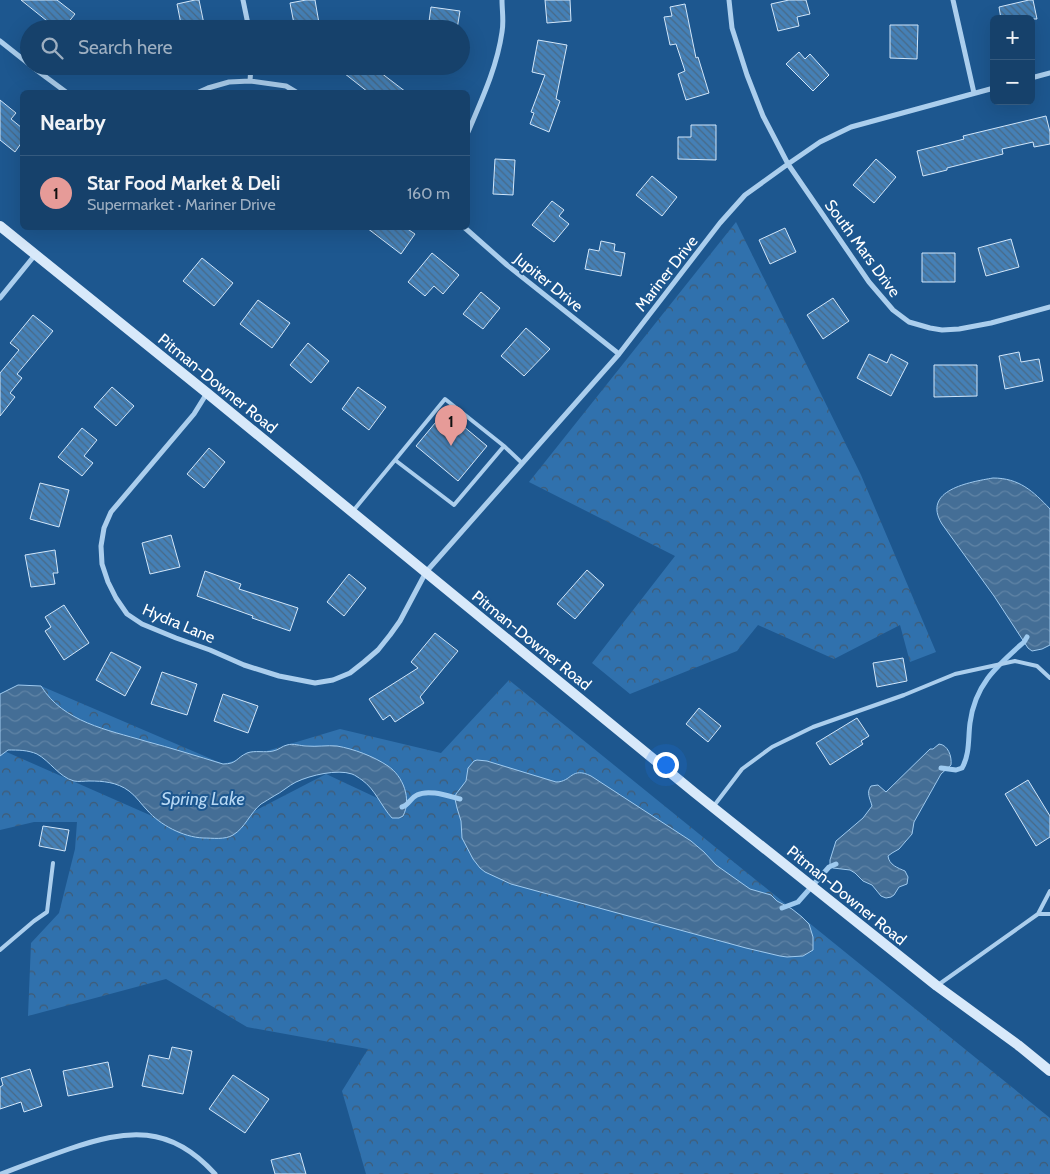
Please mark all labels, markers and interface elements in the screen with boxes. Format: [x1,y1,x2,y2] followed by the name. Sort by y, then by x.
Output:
[990,15,1035,105] map controls
[990,15,1035,60] button: +
[20,20,470,75] search box
[38,34,66,62] icon: search
[78,36,172,59] text: Search here
[990,60,1035,105] button: −
[40,110,106,135] text: Nearby
[87,172,280,195] text: Star Food Market & Deli
[53,184,59,203] text: 1
[407,184,450,203] text: 160 m
[87,195,276,214] text: Supermarket · Mariner Drive
[821,196,904,301] street label: South Mars Drive
[631,232,702,315] street label: Mariner Drive
[510,248,587,316] street label: Jupiter Drive
[154,330,281,437] street label: Pitman-Downer Road
[435,405,467,446] pin: 1
[468,587,595,694] street label: Pitman-Downer Road
[140,600,218,647] street label: Hydra Lane
[653,752,679,778] your location
[161,788,245,810] water label: Spring Lake
[783,842,910,949] street label: Pitman-Downer Road

